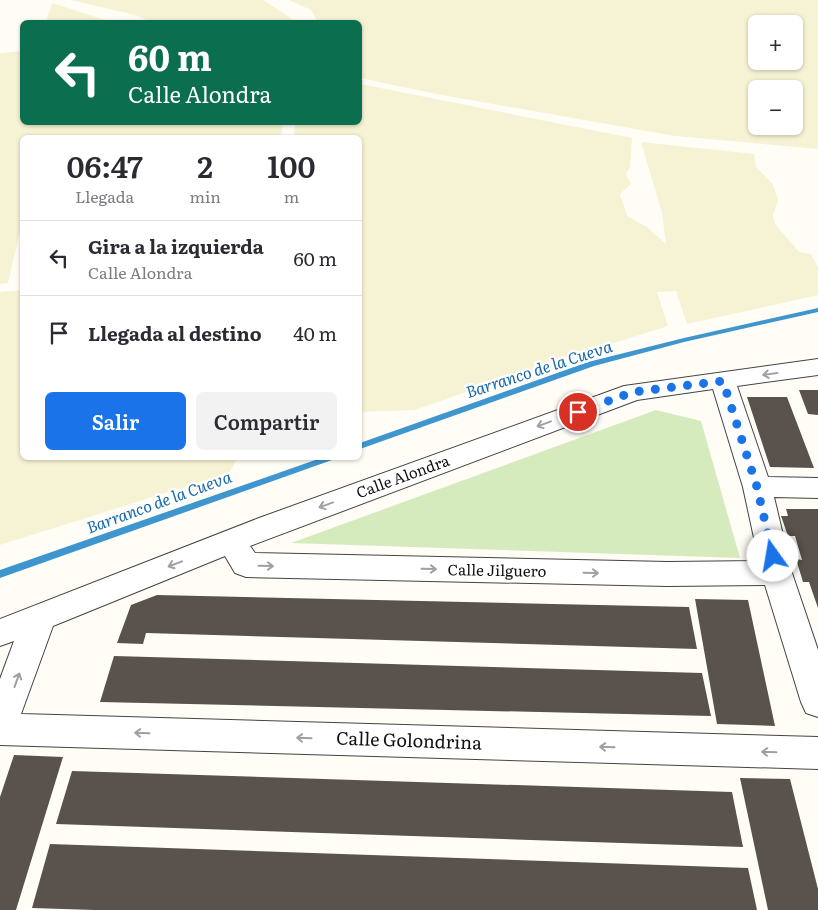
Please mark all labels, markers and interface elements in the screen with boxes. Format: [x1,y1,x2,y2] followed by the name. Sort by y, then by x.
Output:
[748,15,803,135] map controls
[748,15,803,70] button: +
[128,30,212,82] text: 60 m
[45,40,110,105] icon: left
[128,77,271,110] text: Calle Alondra
[748,80,803,135] button: −
[66,143,143,187] text: 06:47
[197,143,213,187] text: 2
[267,143,316,187] text: 100
[75,184,134,208] text: Llegada
[189,184,221,208] text: min
[284,184,299,208] text: m
[88,232,264,260] text: Gira a la izquierda
[45,244,73,272] icon: left
[294,244,337,272] text: 60 m
[88,260,192,284] text: Calle Alondra
[45,319,73,347] icon: arrive
[88,319,262,347] text: Llegada al destino
[293,319,337,347] text: 40 m
[462,333,616,403] water label: Barranco de la Cueva
[762,369,778,379] one-way arrow
[557,391,599,433] pin
[45,392,186,450] button: Salir
[196,392,337,450] button: Compartir
[564,398,592,426] icon: arrive
[537,420,552,429] one-way arrow
[353,448,453,503] street label: Calle Alondra
[83,463,235,538] water label: Barranco de la Cueva
[319,501,334,510] one-way arrow
[746,529,798,581] position arrow
[448,557,547,582] street label: Calle Jilguero
[167,560,182,569] one-way arrow
[258,561,274,571] one-way arrow
[421,565,437,574] one-way arrow
[583,568,599,578] one-way arrow
[13,672,22,688] one-way arrow
[336,723,483,756] street label: Calle Golondrina
[134,728,150,738] one-way arrow
[297,733,313,743] one-way arrow
[599,742,616,752] one-way arrow
[762,747,778,757] one-way arrow

